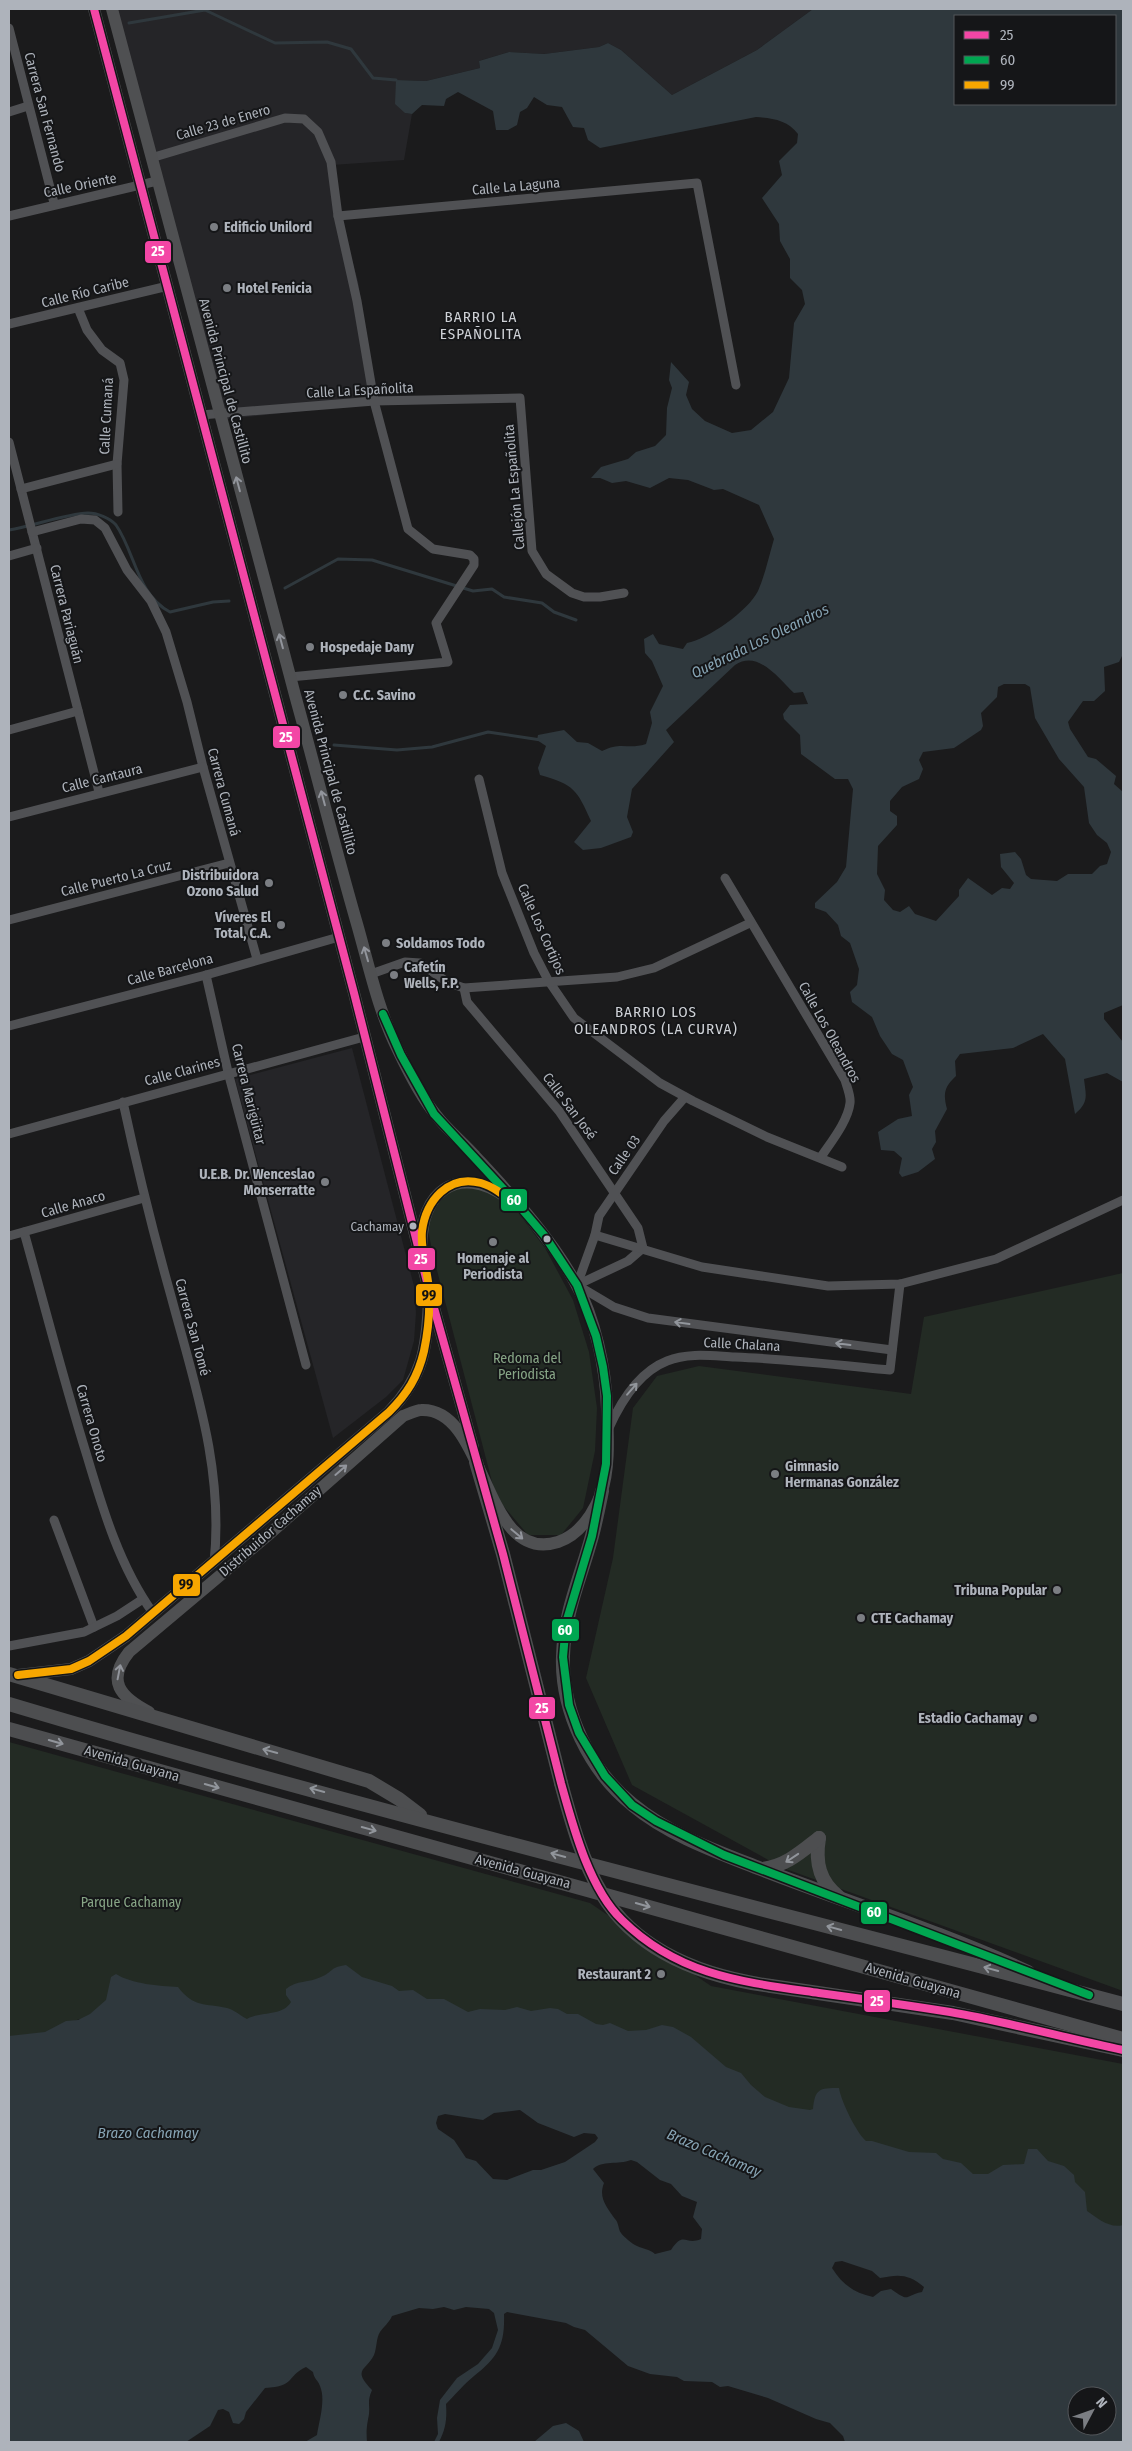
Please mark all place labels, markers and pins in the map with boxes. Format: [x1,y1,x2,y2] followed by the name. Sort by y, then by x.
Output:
[224,219,312,236] place label: Edificio Unilord
[208,221,220,233] marker: Edificio Unilord
[237,280,312,297] place label: Hotel Fenicia
[221,282,233,294] marker: Hotel Fenicia
[320,639,414,656] place label: Hospedaje Dany
[304,641,316,653] marker: Hospedaje Dany
[353,687,416,704] place label: C.C. Savino
[337,689,349,701] marker: C.C. Savino
[182,867,259,900] place label: Distribuidora Ozono Salud
[263,877,275,889] marker: Distribuidora Ozono Salud
[214,909,271,942] place label: Víveres El Total, C.A.
[275,919,287,931] marker: Víveres El Total, C.A.
[396,935,485,952] place label: Soldamos Todo
[380,937,392,949] marker: Soldamos Todo
[404,959,459,992] place label: Cafetín Wells, F.P.
[388,969,400,981] marker: Cafetín Wells, F.P.
[199,1166,316,1199] place label: U.E.B. Dr. Wenceslao Monserratte
[319,1176,331,1188] marker: U.E.B. Dr. Wenceslao Monserratte
[350,1219,404,1234] place label: Cachamay
[408,1221,418,1231] marker: Cachamay
[542,1234,552,1244] unlabelled marker
[487,1236,499,1248] marker: Homenaje al Periodista
[457,1250,529,1283] place label: Homenaje al Periodista
[785,1458,899,1491] place label: Gimnasio Hermanas González
[769,1468,781,1480] marker: Gimnasio Hermanas González
[954,1582,1048,1599] place label: Tribuna Popular
[1051,1584,1063,1596] marker: Tribuna Popular
[871,1610,954,1627] place label: CTE Cachamay
[855,1612,867,1624] marker: CTE Cachamay
[918,1710,1023,1727] place label: Estadio Cachamay
[1027,1712,1039,1724] marker: Estadio Cachamay
[578,1966,652,1983] place label: Restaurant 2
[655,1968,667,1980] marker: Restaurant 2

